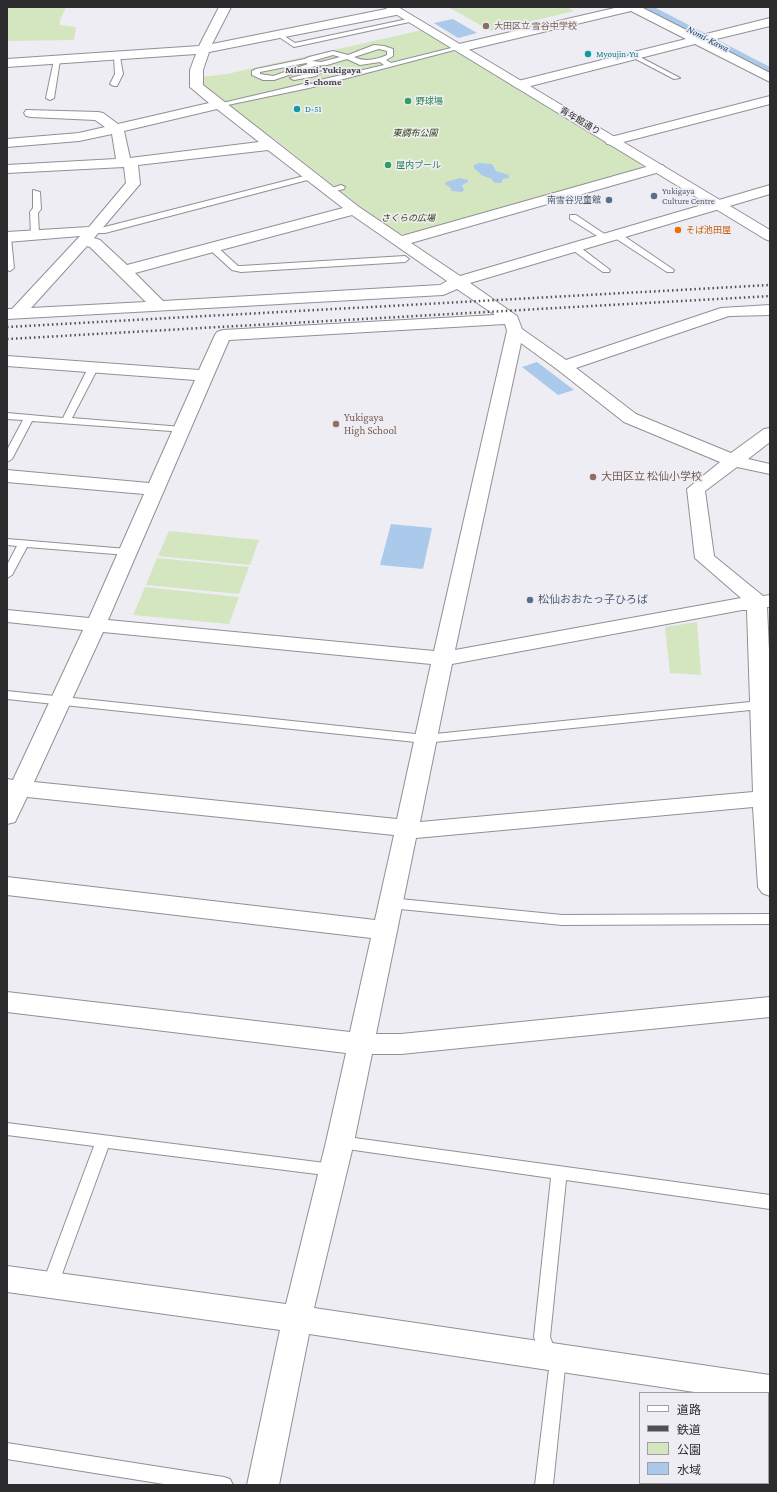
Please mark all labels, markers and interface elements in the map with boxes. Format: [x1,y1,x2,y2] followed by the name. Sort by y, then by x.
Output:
[481,21,491,31] marker: 大田区立 雪谷中学校
[494,21,577,31] place label: 大田区立 雪谷中学校
[685,23,731,55] water label: Nomi-Kawa
[583,49,593,59] marker: Myoujin-Yu
[596,49,638,59] place label: Myoujin-Yu
[285,64,361,88] district label: Minami-Yukigaya 5-chome
[403,96,413,106] marker: 野球場
[416,96,443,106] place label: 野球場
[292,104,302,114] marker: D-51
[305,104,321,114] place label: D-51
[558,105,602,137] street label: 青年館通り
[393,128,437,138] park label: 東調布公園
[383,160,393,170] marker: 屋内プール
[396,160,441,170] place label: 屋内プール
[662,186,715,207] place label: Yukigaya Culture Centre
[649,191,659,201] marker: Yukigaya Culture Centre
[547,195,601,205] place label: 南雪谷児童館
[604,195,614,205] marker: 南雪谷児童館
[381,213,435,223] park label: さくらの広場
[673,225,683,235] marker: そば池田屋
[686,225,731,235] place label: そば池田屋
[344,411,397,437] place label: Yukigaya High School
[331,419,341,429] marker: Yukigaya High School
[601,470,702,484] place label: 大田区立 松仙小学校
[588,472,598,482] marker: 大田区立 松仙小学校
[538,593,648,607] place label: 松仙おおたっ子ひろば
[525,595,535,605] marker: 松仙おおたっ子ひろば
[639,1392,769,1484] legend
[677,1403,701,1417] text: 道路
[677,1423,701,1437] text: 鉄道
[677,1443,701,1457] text: 公園
[677,1463,701,1477] text: 水域

